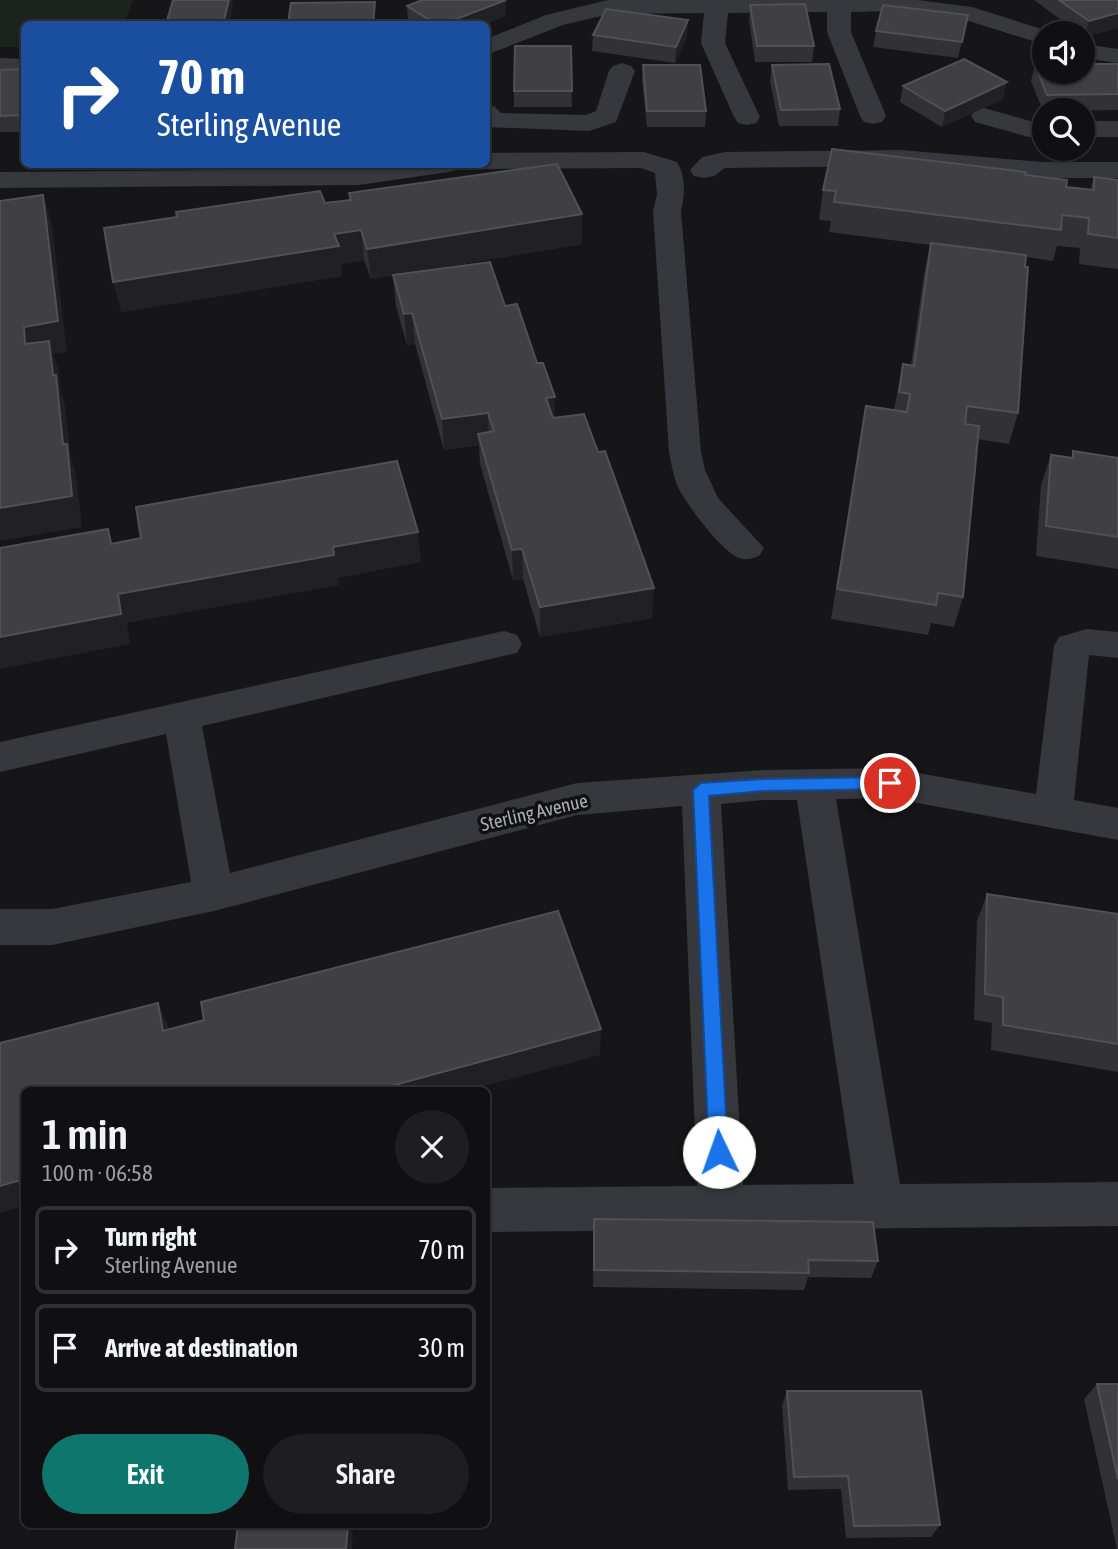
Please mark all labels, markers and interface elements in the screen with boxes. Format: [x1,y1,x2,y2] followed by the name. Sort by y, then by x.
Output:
[1032,21,1095,161] map controls
[1032,21,1095,84] button: sound
[157,48,245,104] text: 70 m
[42,49,133,140] icon: right
[1032,98,1095,161] button: search
[157,106,341,143] text: Sterling Avenue
[860,753,920,813] pin
[871,764,909,802] icon: arrive
[478,789,590,835] street label: Sterling Avenue
[42,1110,128,1158] text: 1 min
[395,1110,469,1184] button: close
[682,1115,756,1189] position arrow
[42,1160,153,1186] text: 100 m · 06:58
[105,1222,196,1252] text: Turn right
[46,1231,84,1269] icon: right
[418,1235,465,1265] text: 70 m
[105,1252,238,1278] text: Sterling Avenue
[46,1329,84,1367] icon: arrive
[105,1333,298,1363] text: Arrive at destination
[418,1333,465,1363] text: 30 m
[42,1434,249,1514] button: Exit
[263,1434,469,1514] button: Share

